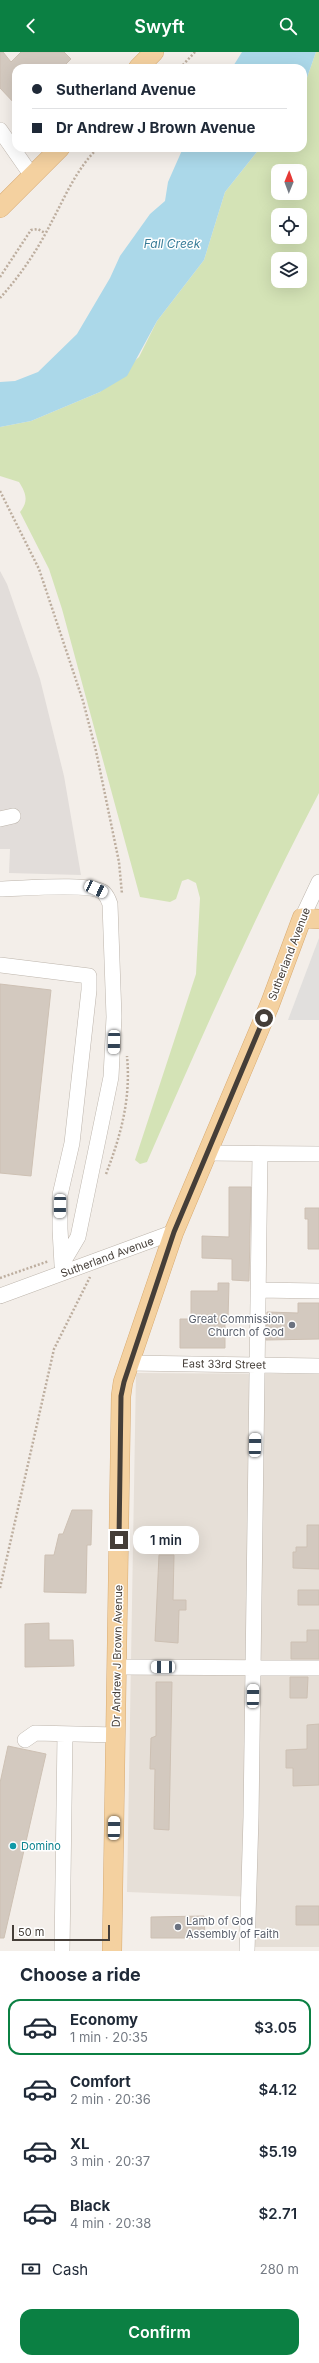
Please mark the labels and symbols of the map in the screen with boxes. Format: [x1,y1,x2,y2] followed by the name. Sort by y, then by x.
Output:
[271,164,307,200] north arrow
[144,236,201,251] water label: Fall Creek
[83,878,109,900] car
[265,906,313,1002] street label: Sutherland Avenue
[255,1009,273,1027] route start
[108,1030,120,1054] car
[54,1194,66,1218] car
[58,1234,156,1280] street label: Sutherland Avenue
[189,1312,284,1339] place label: Great Commission Church of God
[287,1320,297,1330] marker: Great Commission Church of God
[182,1356,266,1372] street label: East 33rd Street
[249,1433,261,1457] car
[133,1526,199,1554] callout: 1 min
[110,1531,128,1549] route end
[109,1585,125,1727] street label: Dr Andrew J Brown Avenue
[151,1661,175,1673] car
[247,1684,259,1708] car
[108,1816,120,1840] car
[21,1839,61,1853] place label: Domino
[8,1841,18,1851] marker: Domino
[186,1914,279,1941] place label: Lamb of God Assembly of Faith
[173,1922,183,1932] marker: Lamb of God Assembly of Faith
[12,1923,110,1942] scale bar

